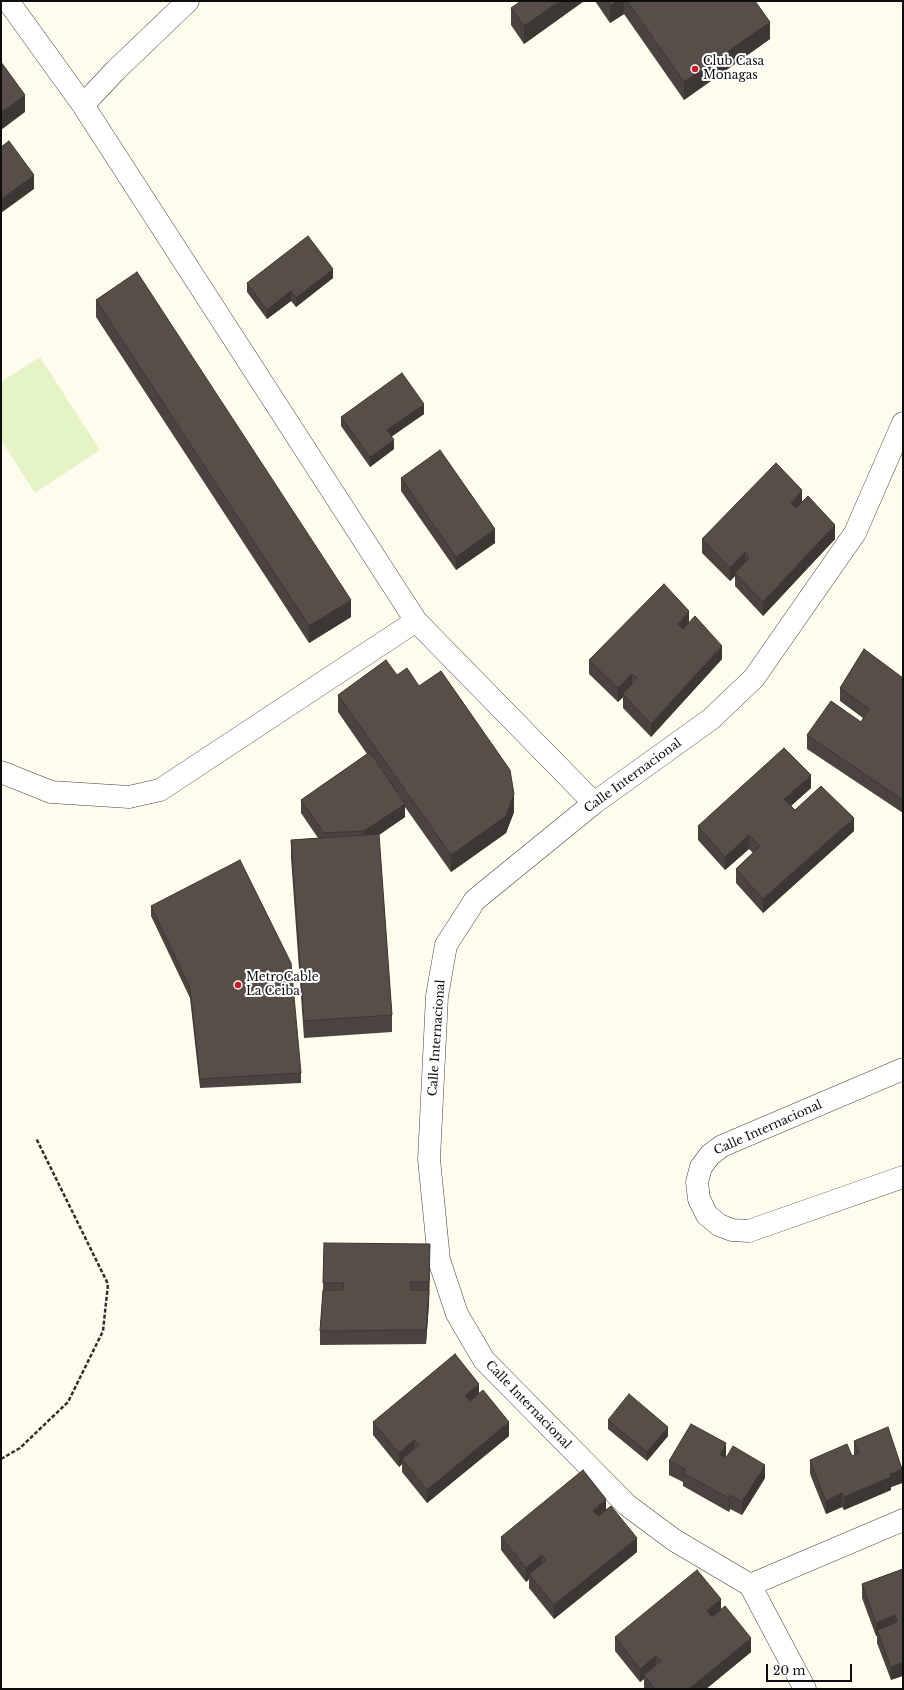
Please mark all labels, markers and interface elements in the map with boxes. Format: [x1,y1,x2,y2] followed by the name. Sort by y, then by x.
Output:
[703,55,764,83] place label: Club Casa Monagas
[690,64,700,74] marker: Club Casa Monagas
[581,736,685,816] street label: Calle Internacional
[246,971,319,999] place label: MetroCable La Ceiba
[426,979,448,1097] street label: Calle Internacional
[233,980,243,990] marker: MetroCable La Ceiba
[712,1098,824,1158] street label: Calle Internacional
[482,1358,574,1452] street label: Calle Internacional
[768,1656,854,1682] scale bar
[773,1663,805,1678] text: 20 m

